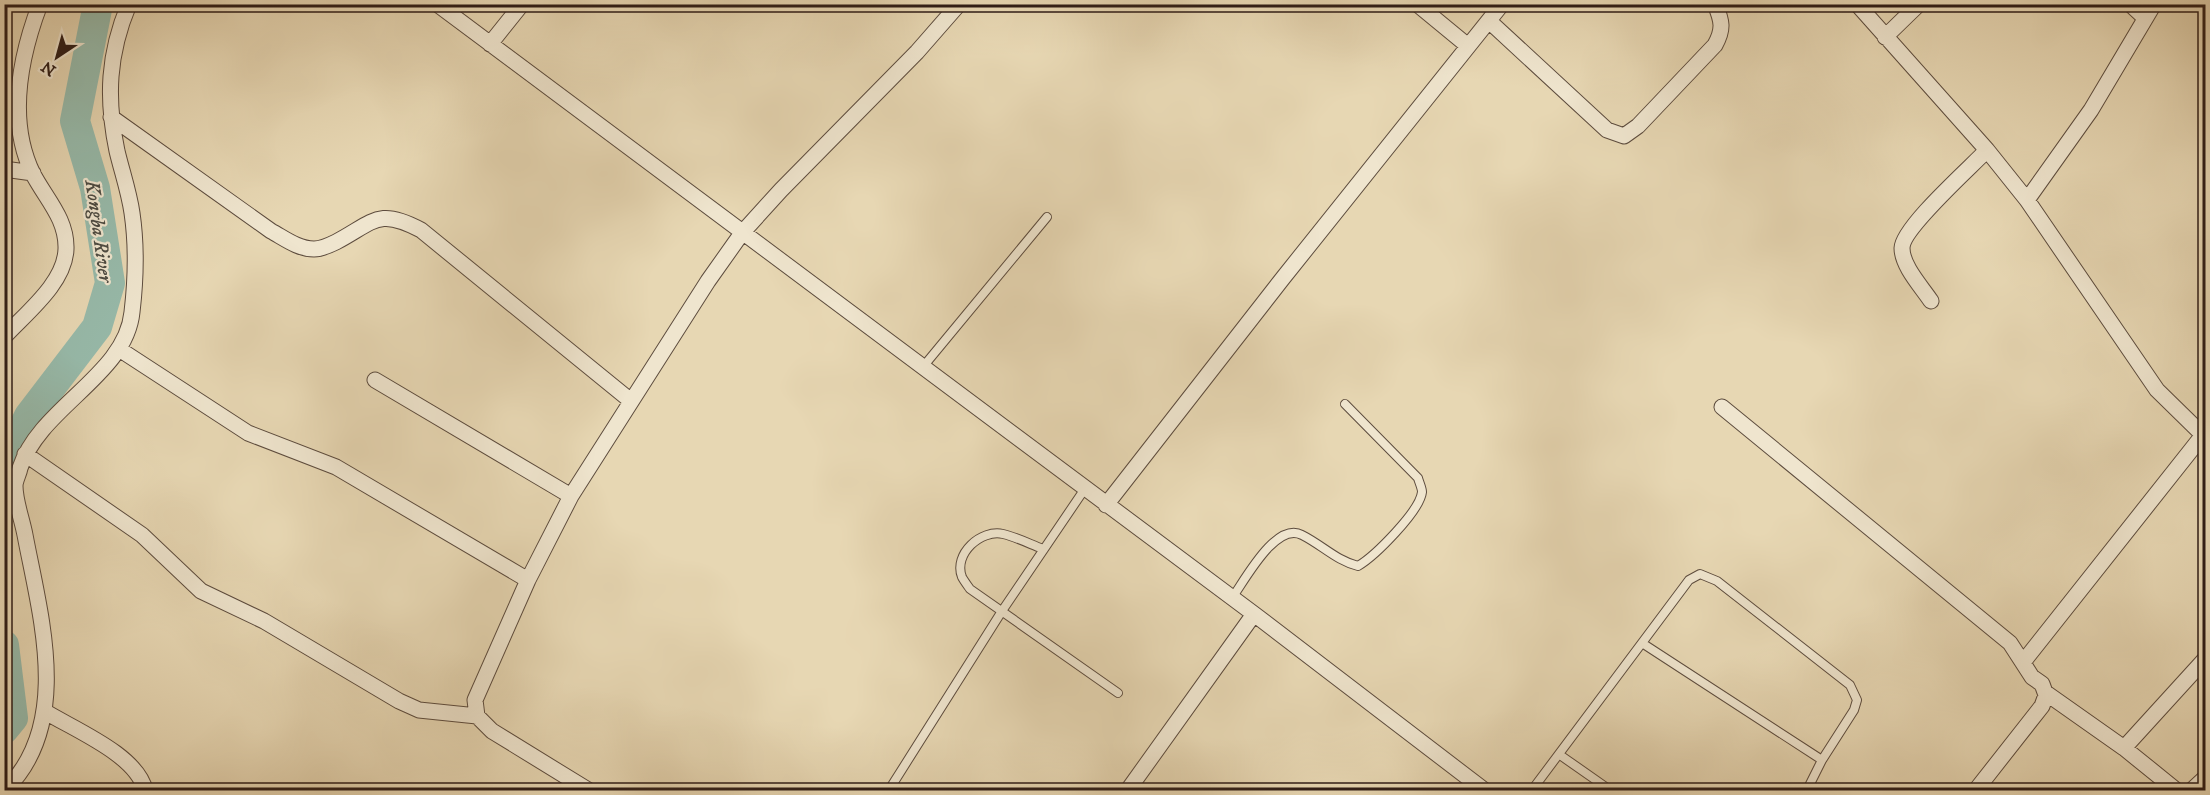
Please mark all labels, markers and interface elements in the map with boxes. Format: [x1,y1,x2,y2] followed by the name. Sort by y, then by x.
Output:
[27,27,87,87] north arrow
[38,56,60,80] text: N
[78,177,118,286] water label: Kongba River

